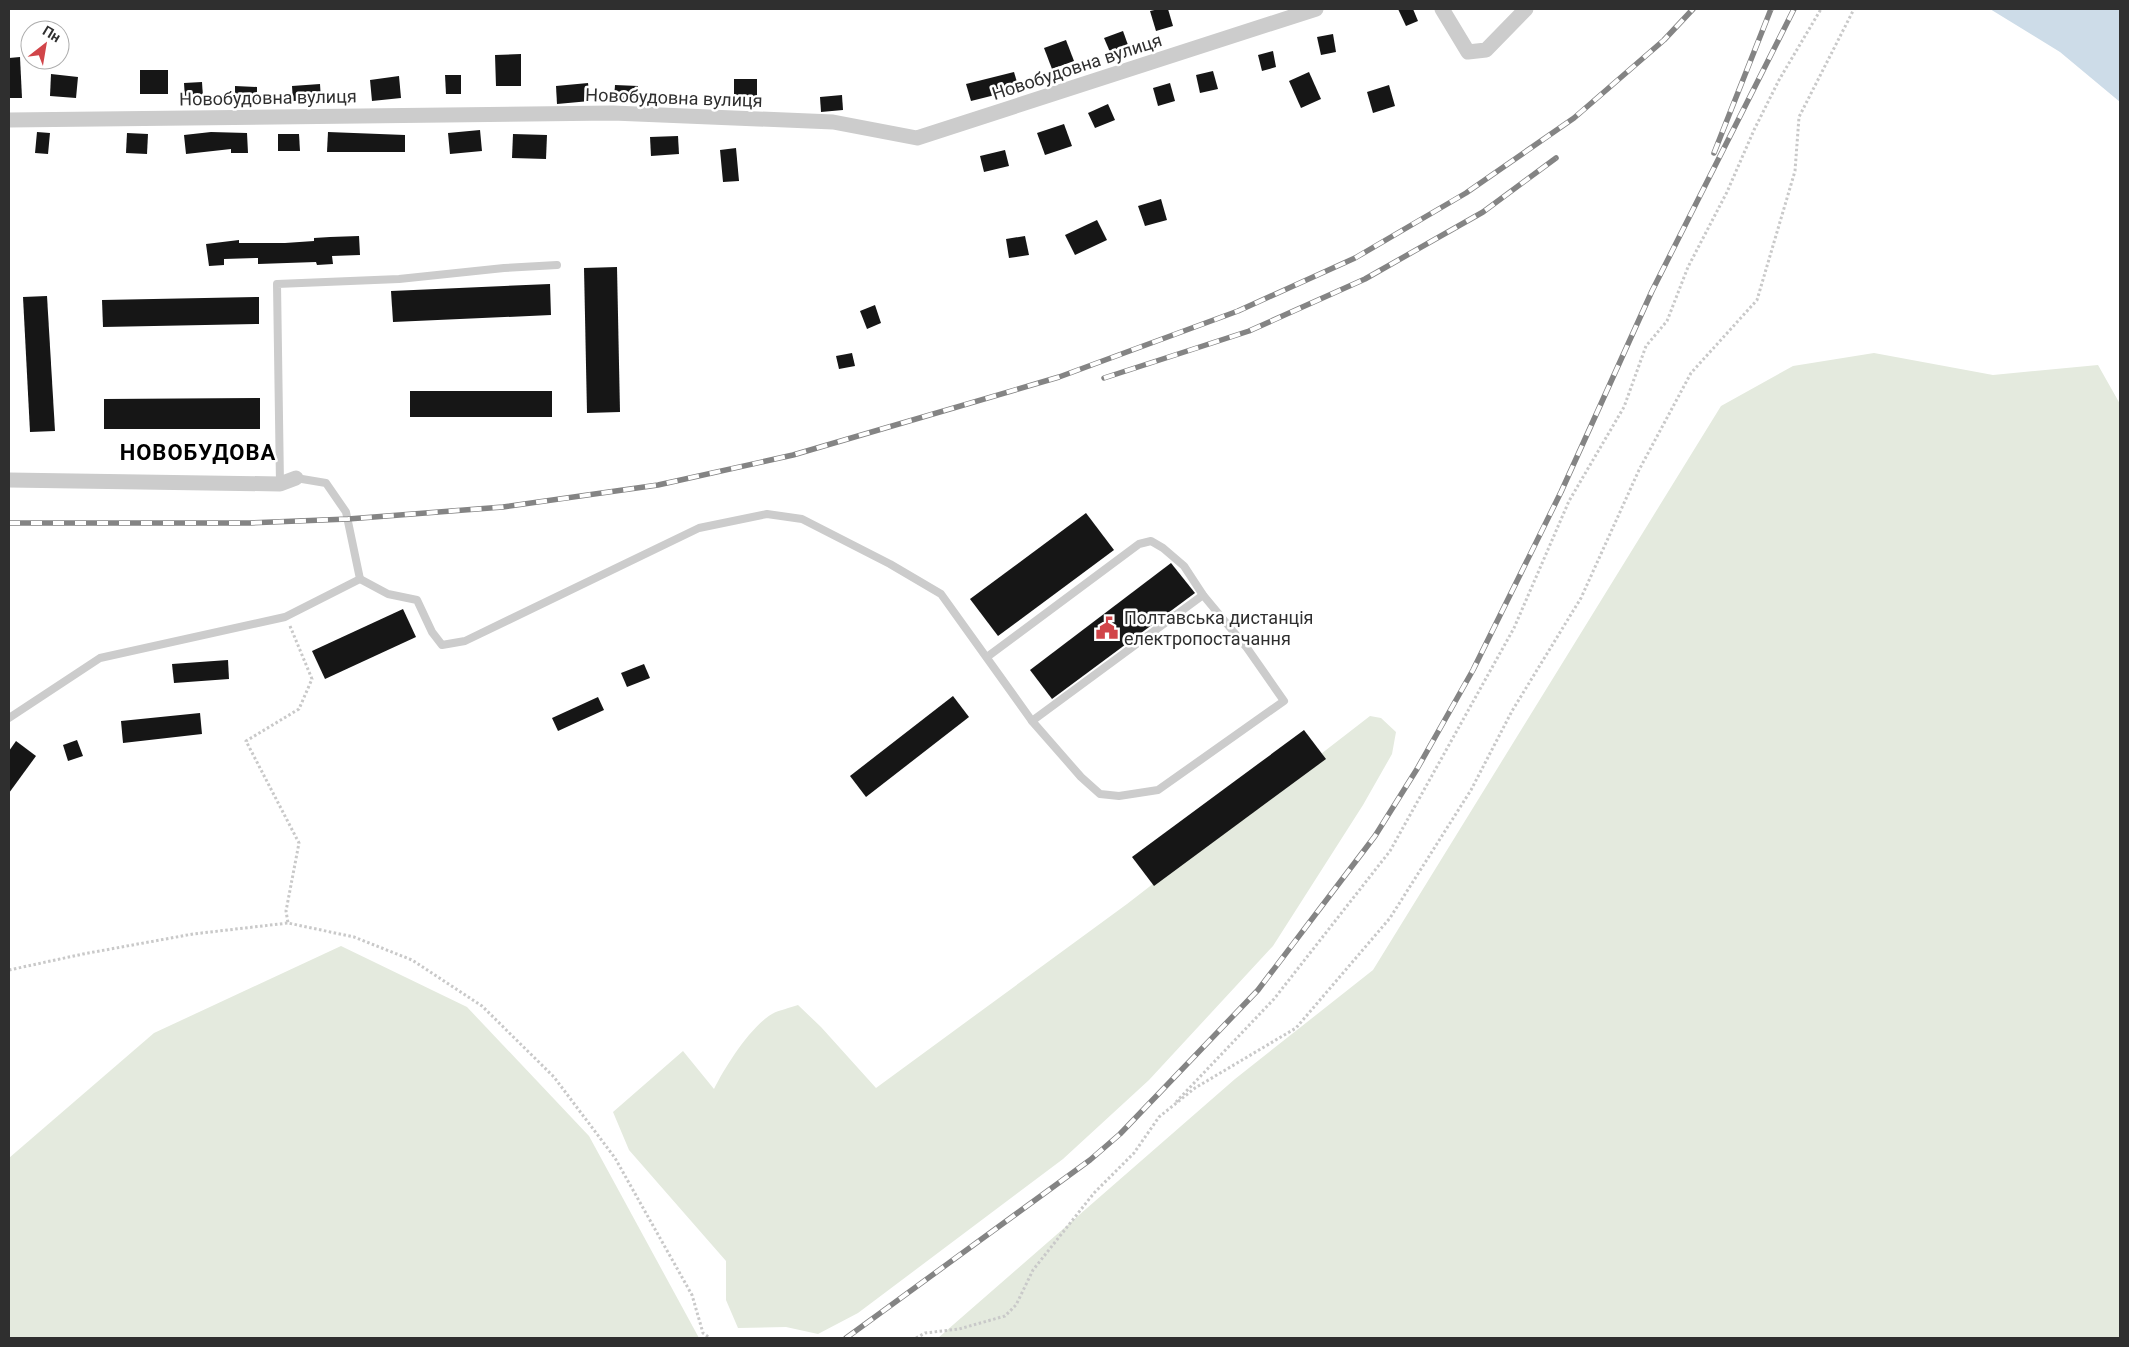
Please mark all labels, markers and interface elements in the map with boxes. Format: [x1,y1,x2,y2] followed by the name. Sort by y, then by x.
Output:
[20,20,70,70] north arrow
[40,22,64,45] text: Пн
[989,29,1165,104] street label: Новобудовна вулиця
[585,84,763,111] street label: Новобудовна вулиця
[179,85,357,110] street label: Новобудовна вулиця
[120,440,276,465] district label: НОВОБУДОВА
[1124,607,1313,649] place label: Полтавська дистанція електропостачання
[1094,615,1120,641] public building icon: Полтавська дистанція електропостачання

